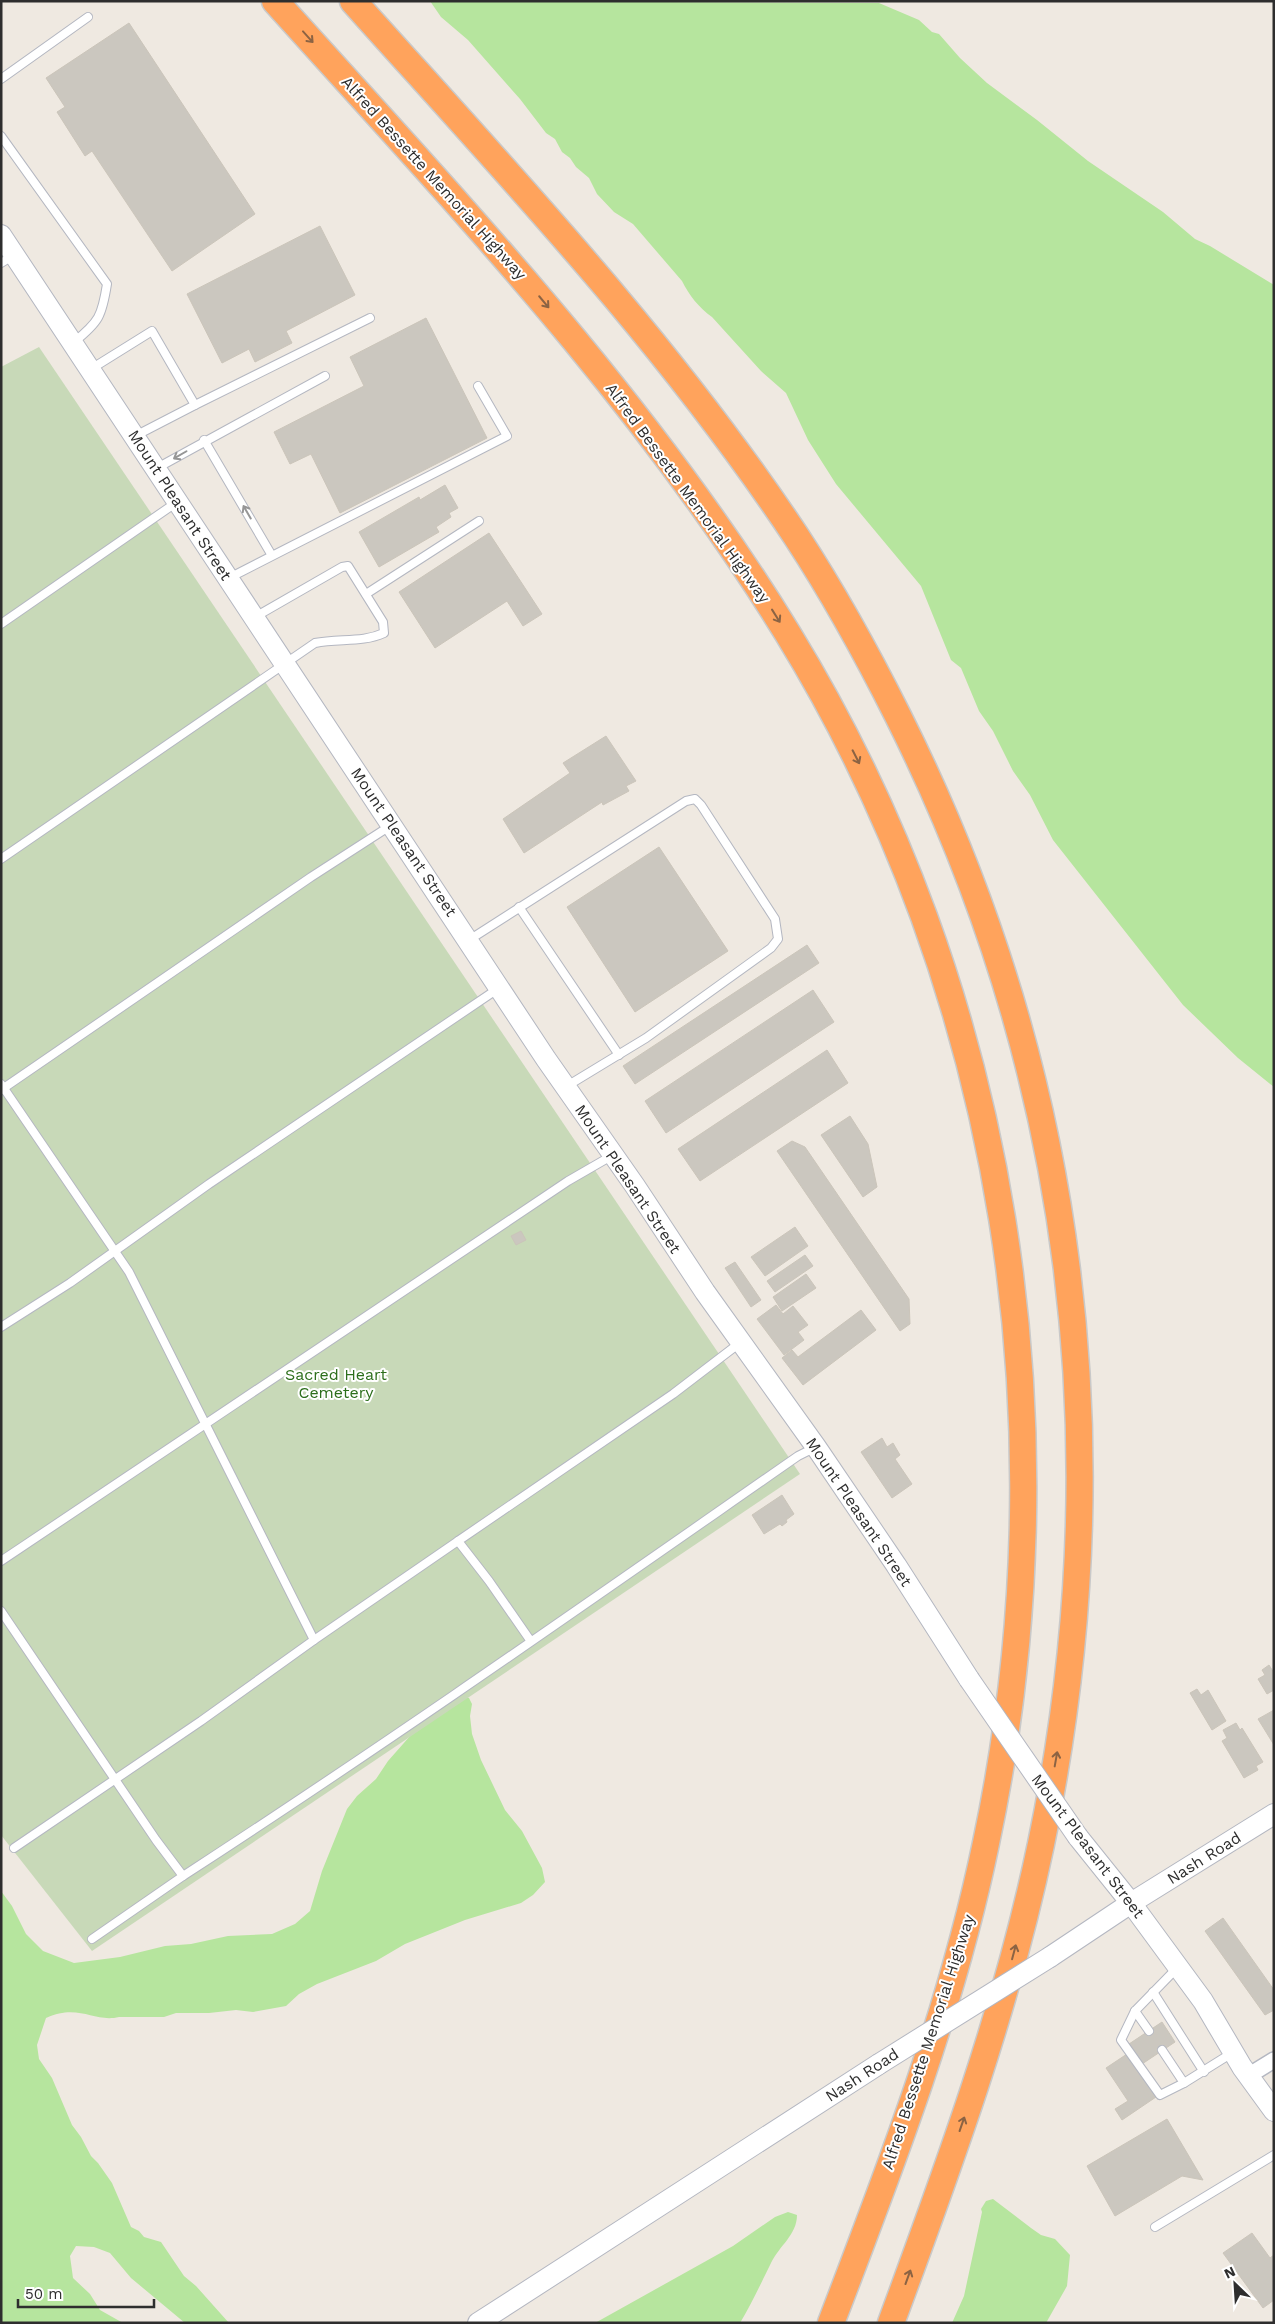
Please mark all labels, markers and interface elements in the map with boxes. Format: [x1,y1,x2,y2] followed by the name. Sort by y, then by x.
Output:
[302,31,314,44] one-way arrow
[338,72,531,284] street label: Alfred Bessette Memorial Highway
[539,296,550,309] one-way arrow
[602,379,775,607] street label: Alfred Bessette Memorial Highway
[124,426,236,584] street label: Mount Pleasant Street
[173,450,187,460] one-way arrow
[241,506,251,520] one-way arrow
[772,608,782,622] one-way arrow
[852,749,861,764] one-way arrow
[347,764,461,920] street label: Mount Pleasant Street
[571,1101,685,1257] street label: Mount Pleasant Street
[285,1365,387,1402] park label: Sacred Heart Cemetery
[802,1434,916,1590] street label: Mount Pleasant Street
[1052,1751,1062,1767] one-way arrow
[1028,1770,1149,1922] street label: Mount Pleasant Street
[1164,1828,1244,1888] street label: Nash Road
[878,1911,979,2172] street label: Alfred Bessette Memorial Highway
[1010,1944,1020,1960] one-way arrow
[822,2044,902,2106] street label: Nash Road
[958,2117,967,2132] one-way arrow
[1210,2259,1260,2309] north arrow
[1221,2263,1238,2282] text: N
[904,2270,913,2285] one-way arrow
[18,2276,154,2308] scale bar
[25,2285,62,2303] text: 50 m

